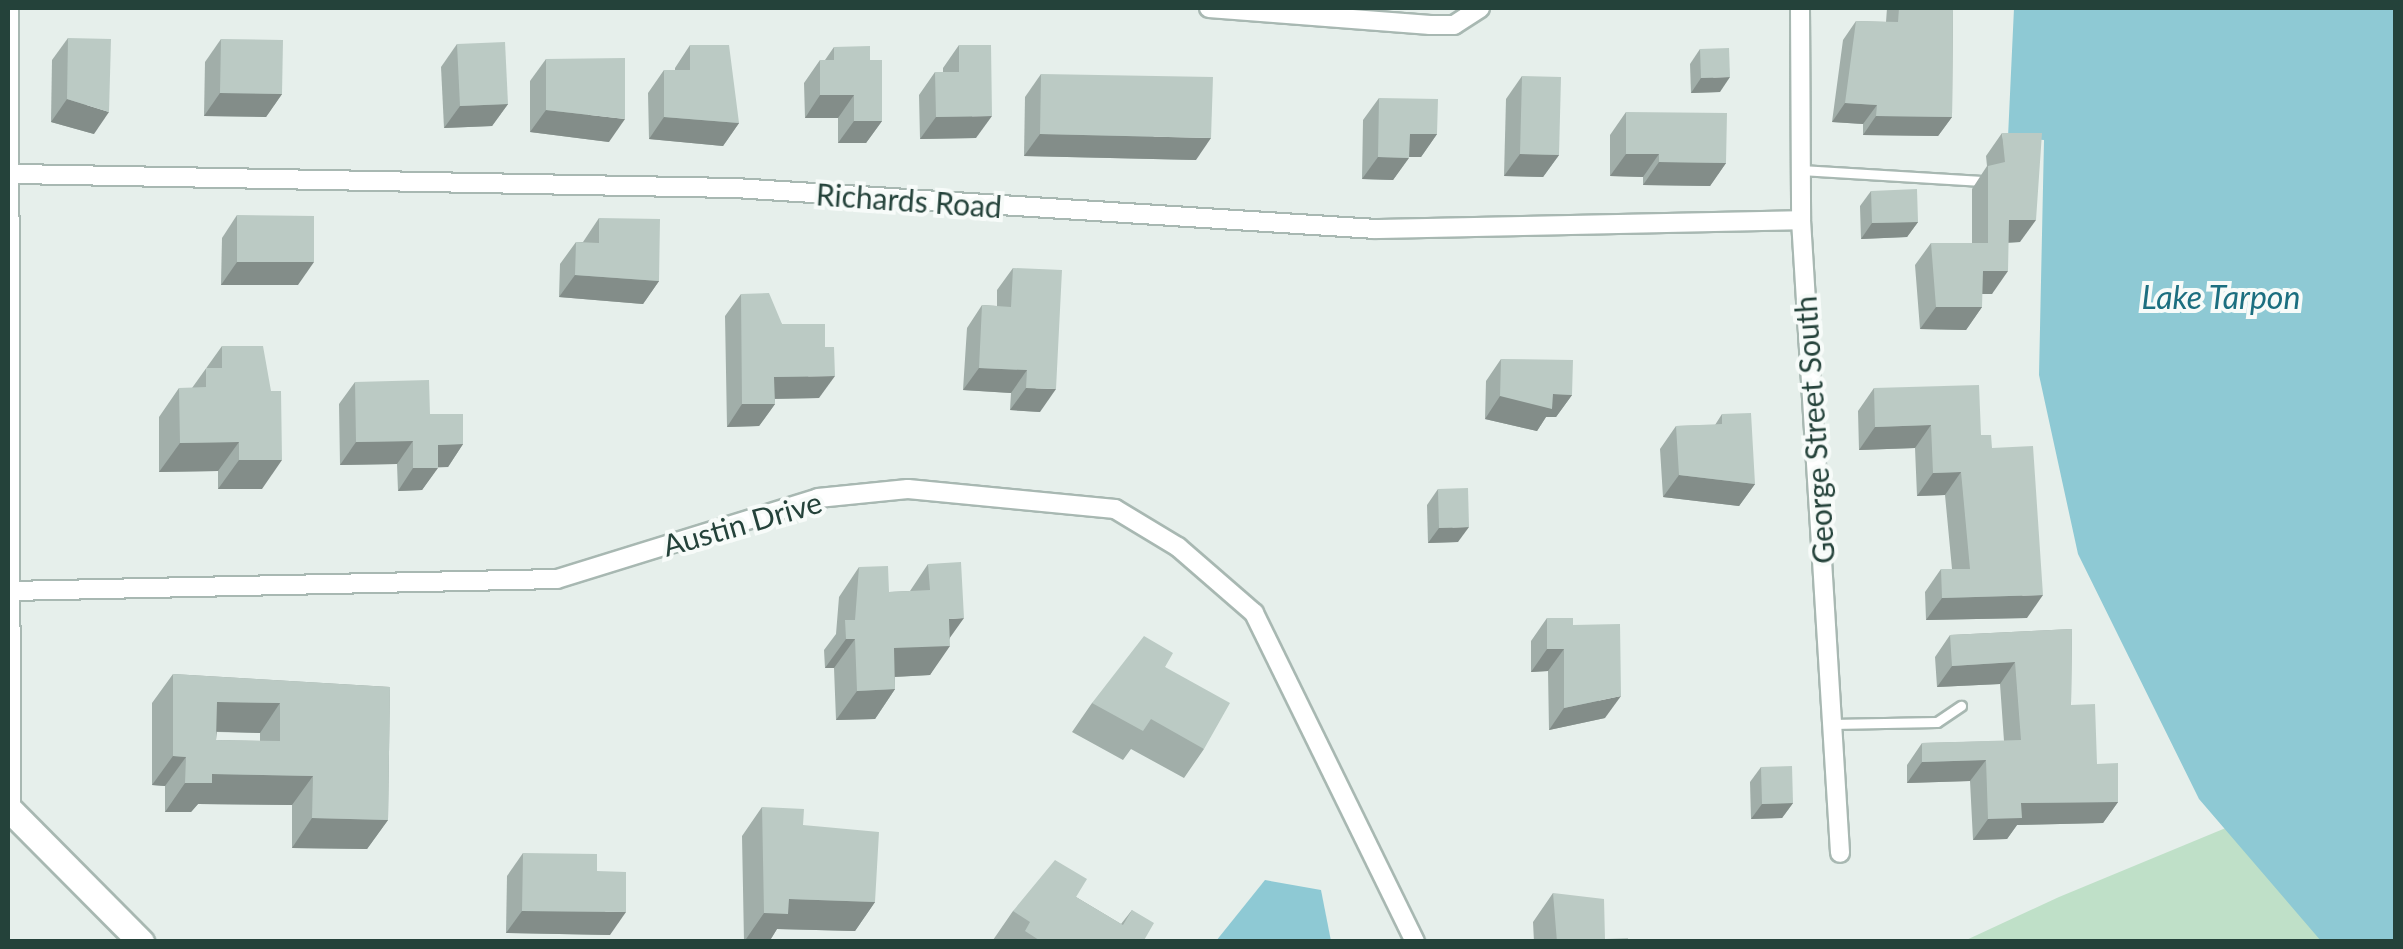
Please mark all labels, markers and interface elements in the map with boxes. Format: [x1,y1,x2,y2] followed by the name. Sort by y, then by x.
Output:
[815,176,1003,224] street label: Richards Road
[2141,278,2301,316] water label: Lake Tarpon
[1787,295,1841,565] street label: George Street South
[658,483,826,563] street label: Austin Drive

